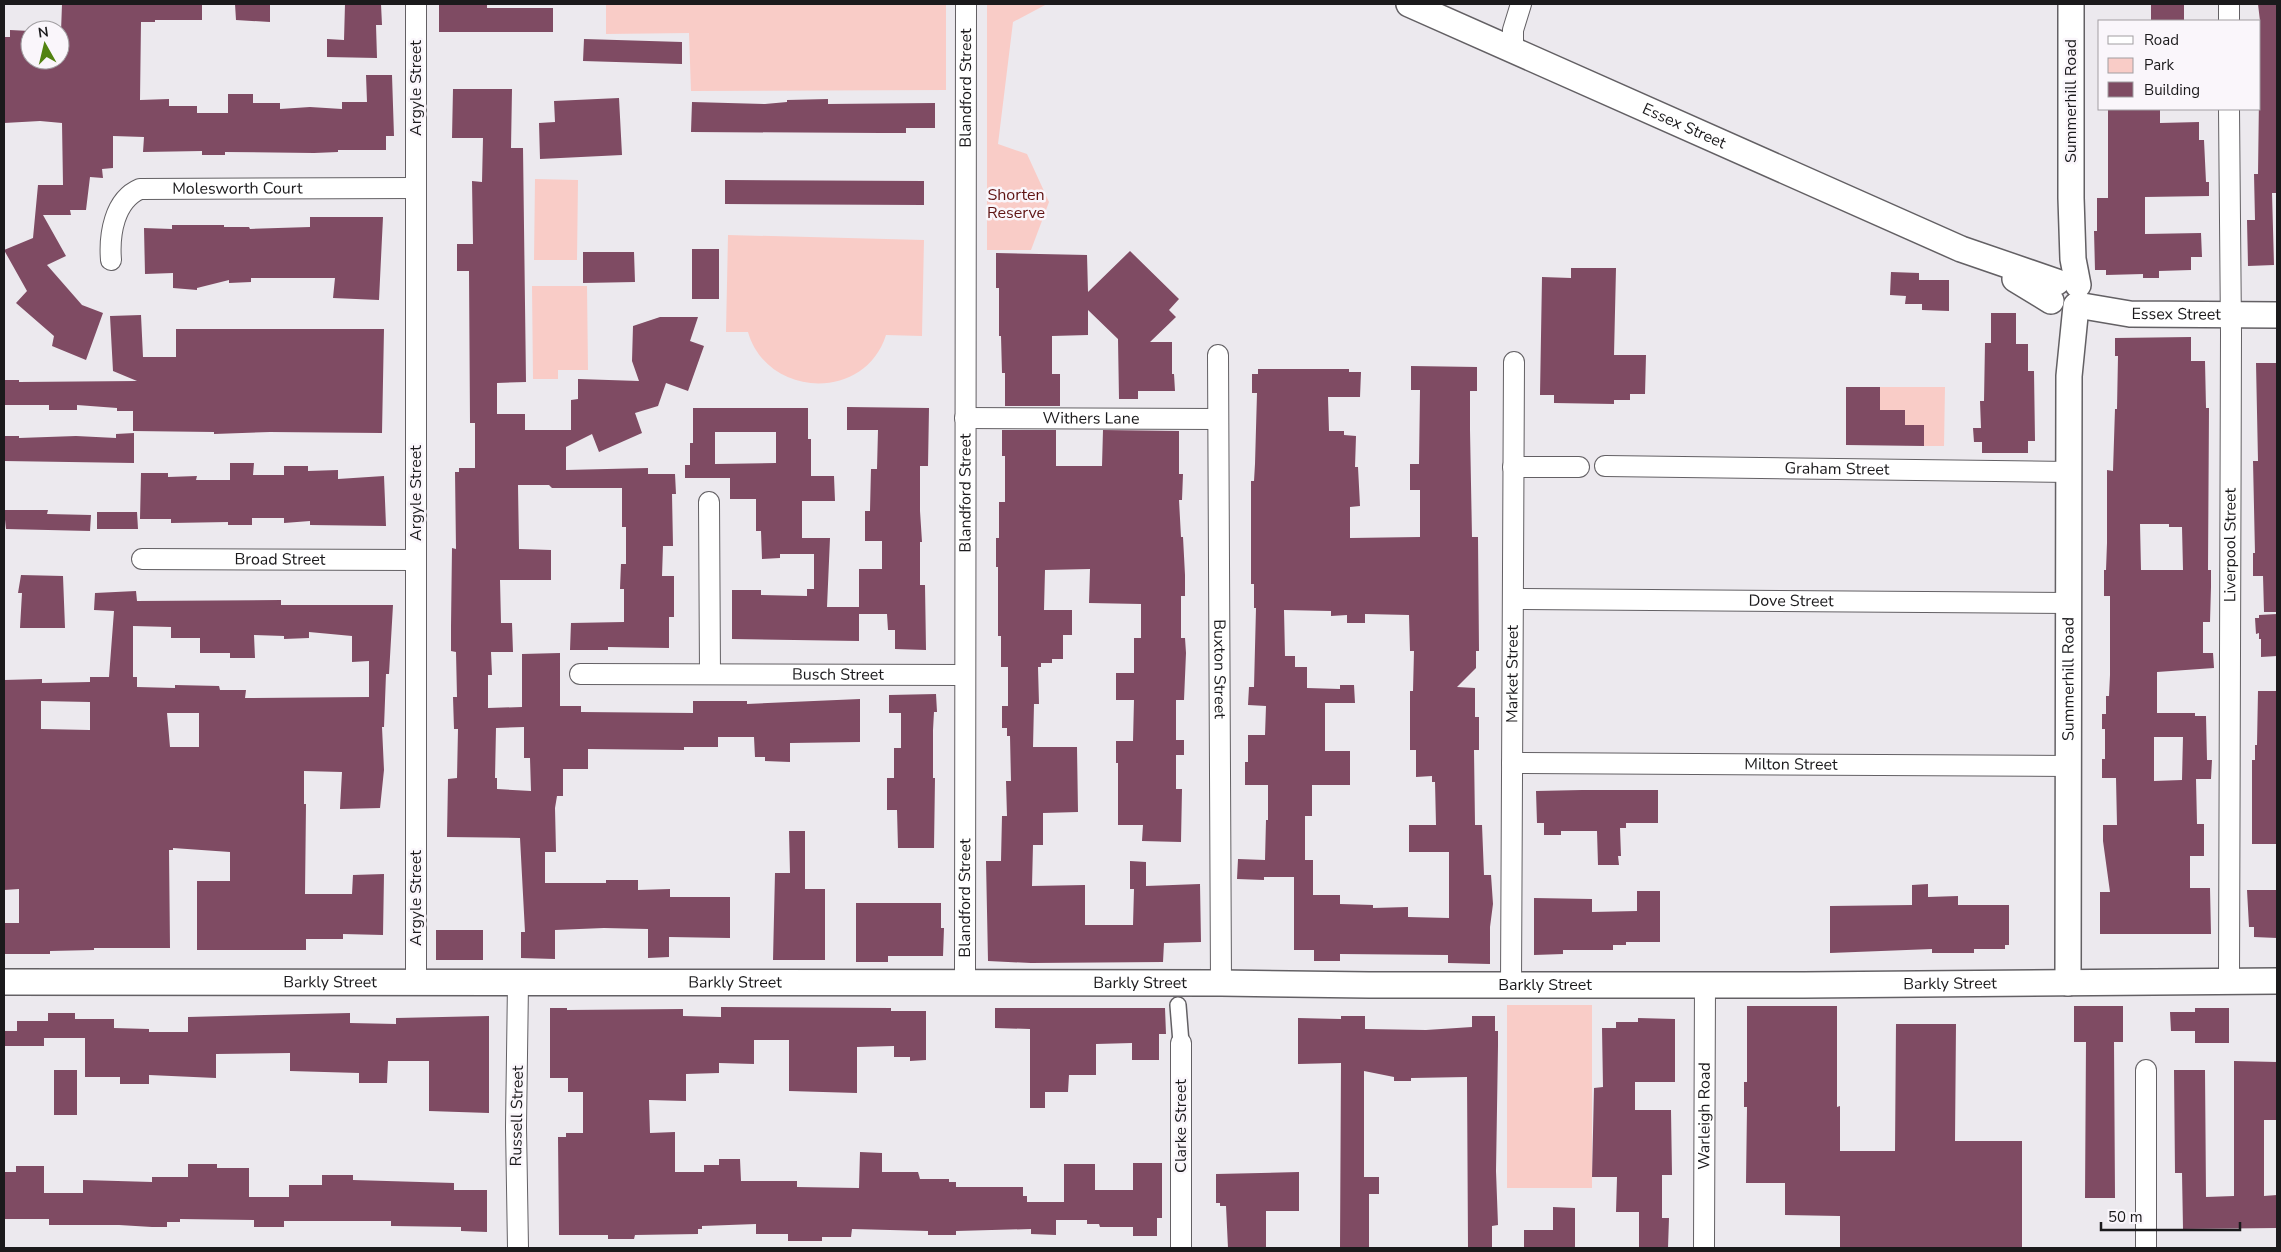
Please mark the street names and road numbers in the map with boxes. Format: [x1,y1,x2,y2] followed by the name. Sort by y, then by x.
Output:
[955,28,977,148] street label: Blandford Street
[2060,39,2082,163] street label: Summerhill Road
[405,40,427,136] street label: Argyle Street
[1639,98,1730,154] street label: Essex Street
[172,177,303,200] street label: Molesworth Court
[2132,303,2221,326] street label: Essex Street
[1043,407,1139,430] street label: Withers Lane
[954,433,977,553] street label: Blandford Street
[405,445,427,541] street label: Argyle Street
[1784,457,1890,481] street label: Graham Street
[2219,487,2242,602] street label: Liverpool Street
[234,548,326,571] street label: Broad Street
[1748,590,1834,612] street label: Dove Street
[2057,617,2080,741] street label: Summerhill Road
[1208,619,1231,719] street label: Buxton Street
[1501,625,1524,723] street label: Market Street
[792,664,884,686] street label: Busch Street
[1744,753,1838,776] street label: Milton Street
[954,838,976,958] street label: Blandford Street
[405,850,427,946] street label: Argyle Street
[283,971,377,993] street label: Barkly Street
[688,972,782,994] street label: Barkly Street
[1093,972,1187,994] street label: Barkly Street
[1903,972,1997,995] street label: Barkly Street
[1498,974,1592,996] street label: Barkly Street
[1693,1062,1716,1170] street label: Warleigh Road
[505,1065,529,1167] street label: Russell Street
[1170,1079,1192,1173] street label: Clarke Street

